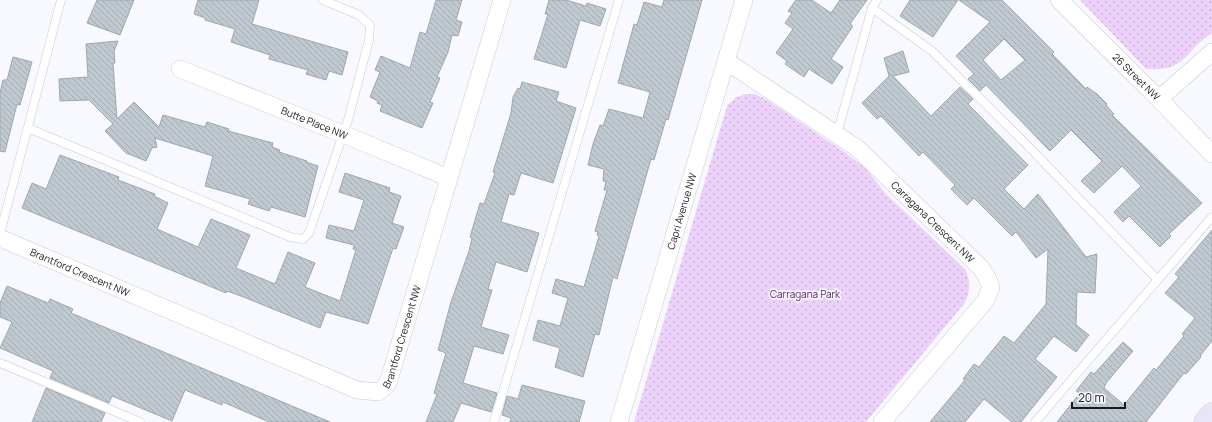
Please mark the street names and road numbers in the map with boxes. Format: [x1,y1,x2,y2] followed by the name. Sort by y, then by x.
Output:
[1110,50,1164,104] street label: 26 Street NW
[279,103,351,143] street label: Butte Place NW
[664,171,700,251] street label: Capri Avenue NW
[888,178,978,266] street label: Carragana Crescent NW
[28,245,133,300] street label: Brantford Crescent NW
[379,283,424,391] street label: Brantford Crescent NW

